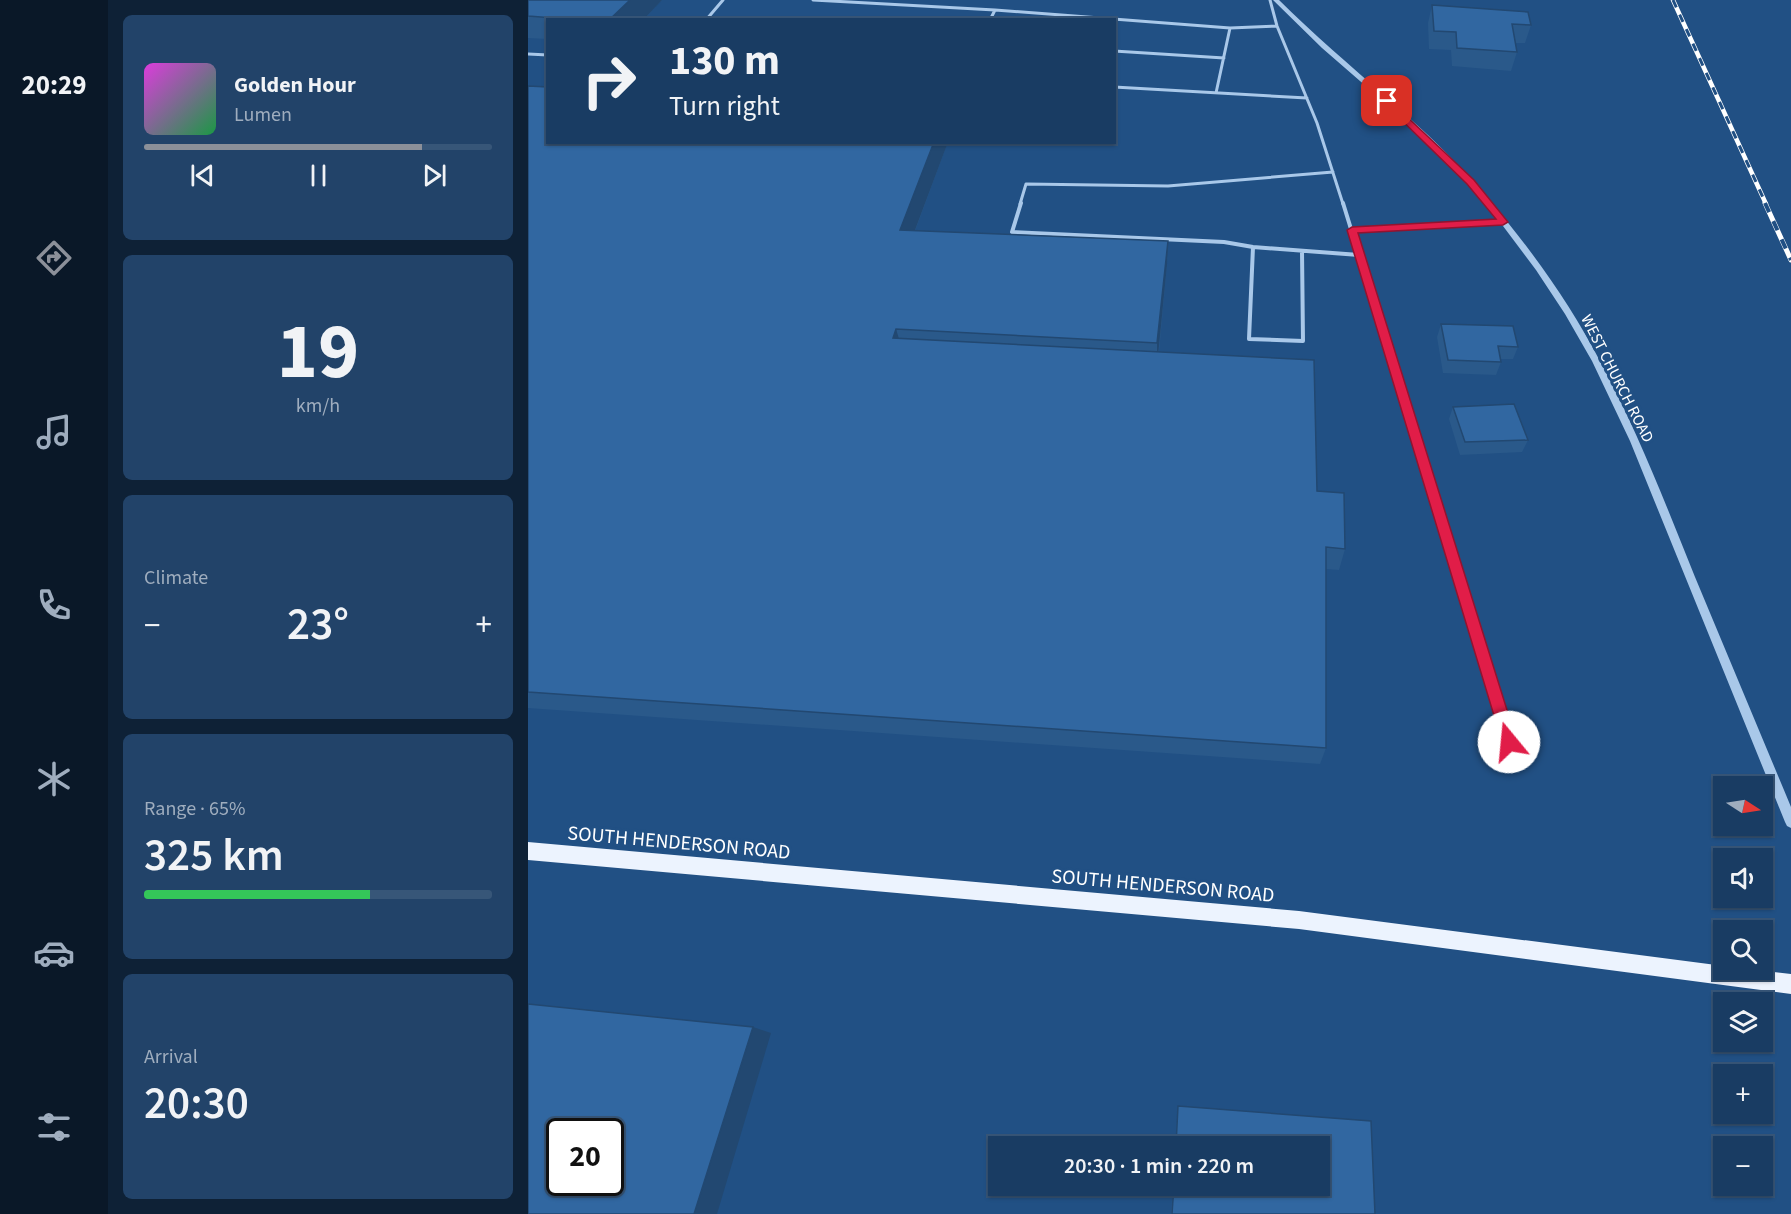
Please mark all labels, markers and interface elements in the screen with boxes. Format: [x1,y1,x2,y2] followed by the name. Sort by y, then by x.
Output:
[669,31,780,91] text: 130 m
[570,42,648,120] icon: right
[21,66,87,105] text: 20:29
[234,69,356,101] text: Golden Hour
[1361,75,1412,126] pin
[1370,84,1403,117] icon: arrive
[669,87,780,126] text: Turn right
[234,101,292,129] text: Lumen
[186,159,219,192] icon: previous
[302,159,335,192] icon: pause
[418,159,451,192] icon: next
[33,237,75,279] icon: directions
[277,297,359,408] text: 19
[1575,311,1659,446] street label: WEST CHURCH ROAD
[296,392,340,420] text: km/h
[33,411,75,453] icon: music
[144,564,208,592] text: Climate
[33,584,75,626] icon: phone
[287,593,349,657] text: 23°
[144,602,160,649] text: −
[476,602,492,649] text: +
[1477,710,1541,774] position arrow
[33,758,75,800] icon: climate
[1713,776,1773,836] north arrow
[1713,776,1773,1196] map controls
[144,795,245,823] text: Range · 65%
[566,819,792,867] street label: SOUTH HENDERSON ROAD
[144,824,284,888] text: 325 km
[1713,848,1773,908] button: sound
[1050,862,1276,910] street label: SOUTH HENDERSON ROAD
[1713,920,1773,980] button: search
[33,932,75,974] icon: car
[1713,992,1773,1052] button: layers
[144,1043,198,1071] text: Arrival
[1713,1064,1773,1124] button: +
[144,1072,249,1136] text: 20:30
[33,1106,75,1148] icon: filters
[546,1118,624,1196] speed limit sign: 20
[1713,1136,1773,1196] button: −
[1064,1150,1254,1182] text: 20:30 · 1 min · 220 m

